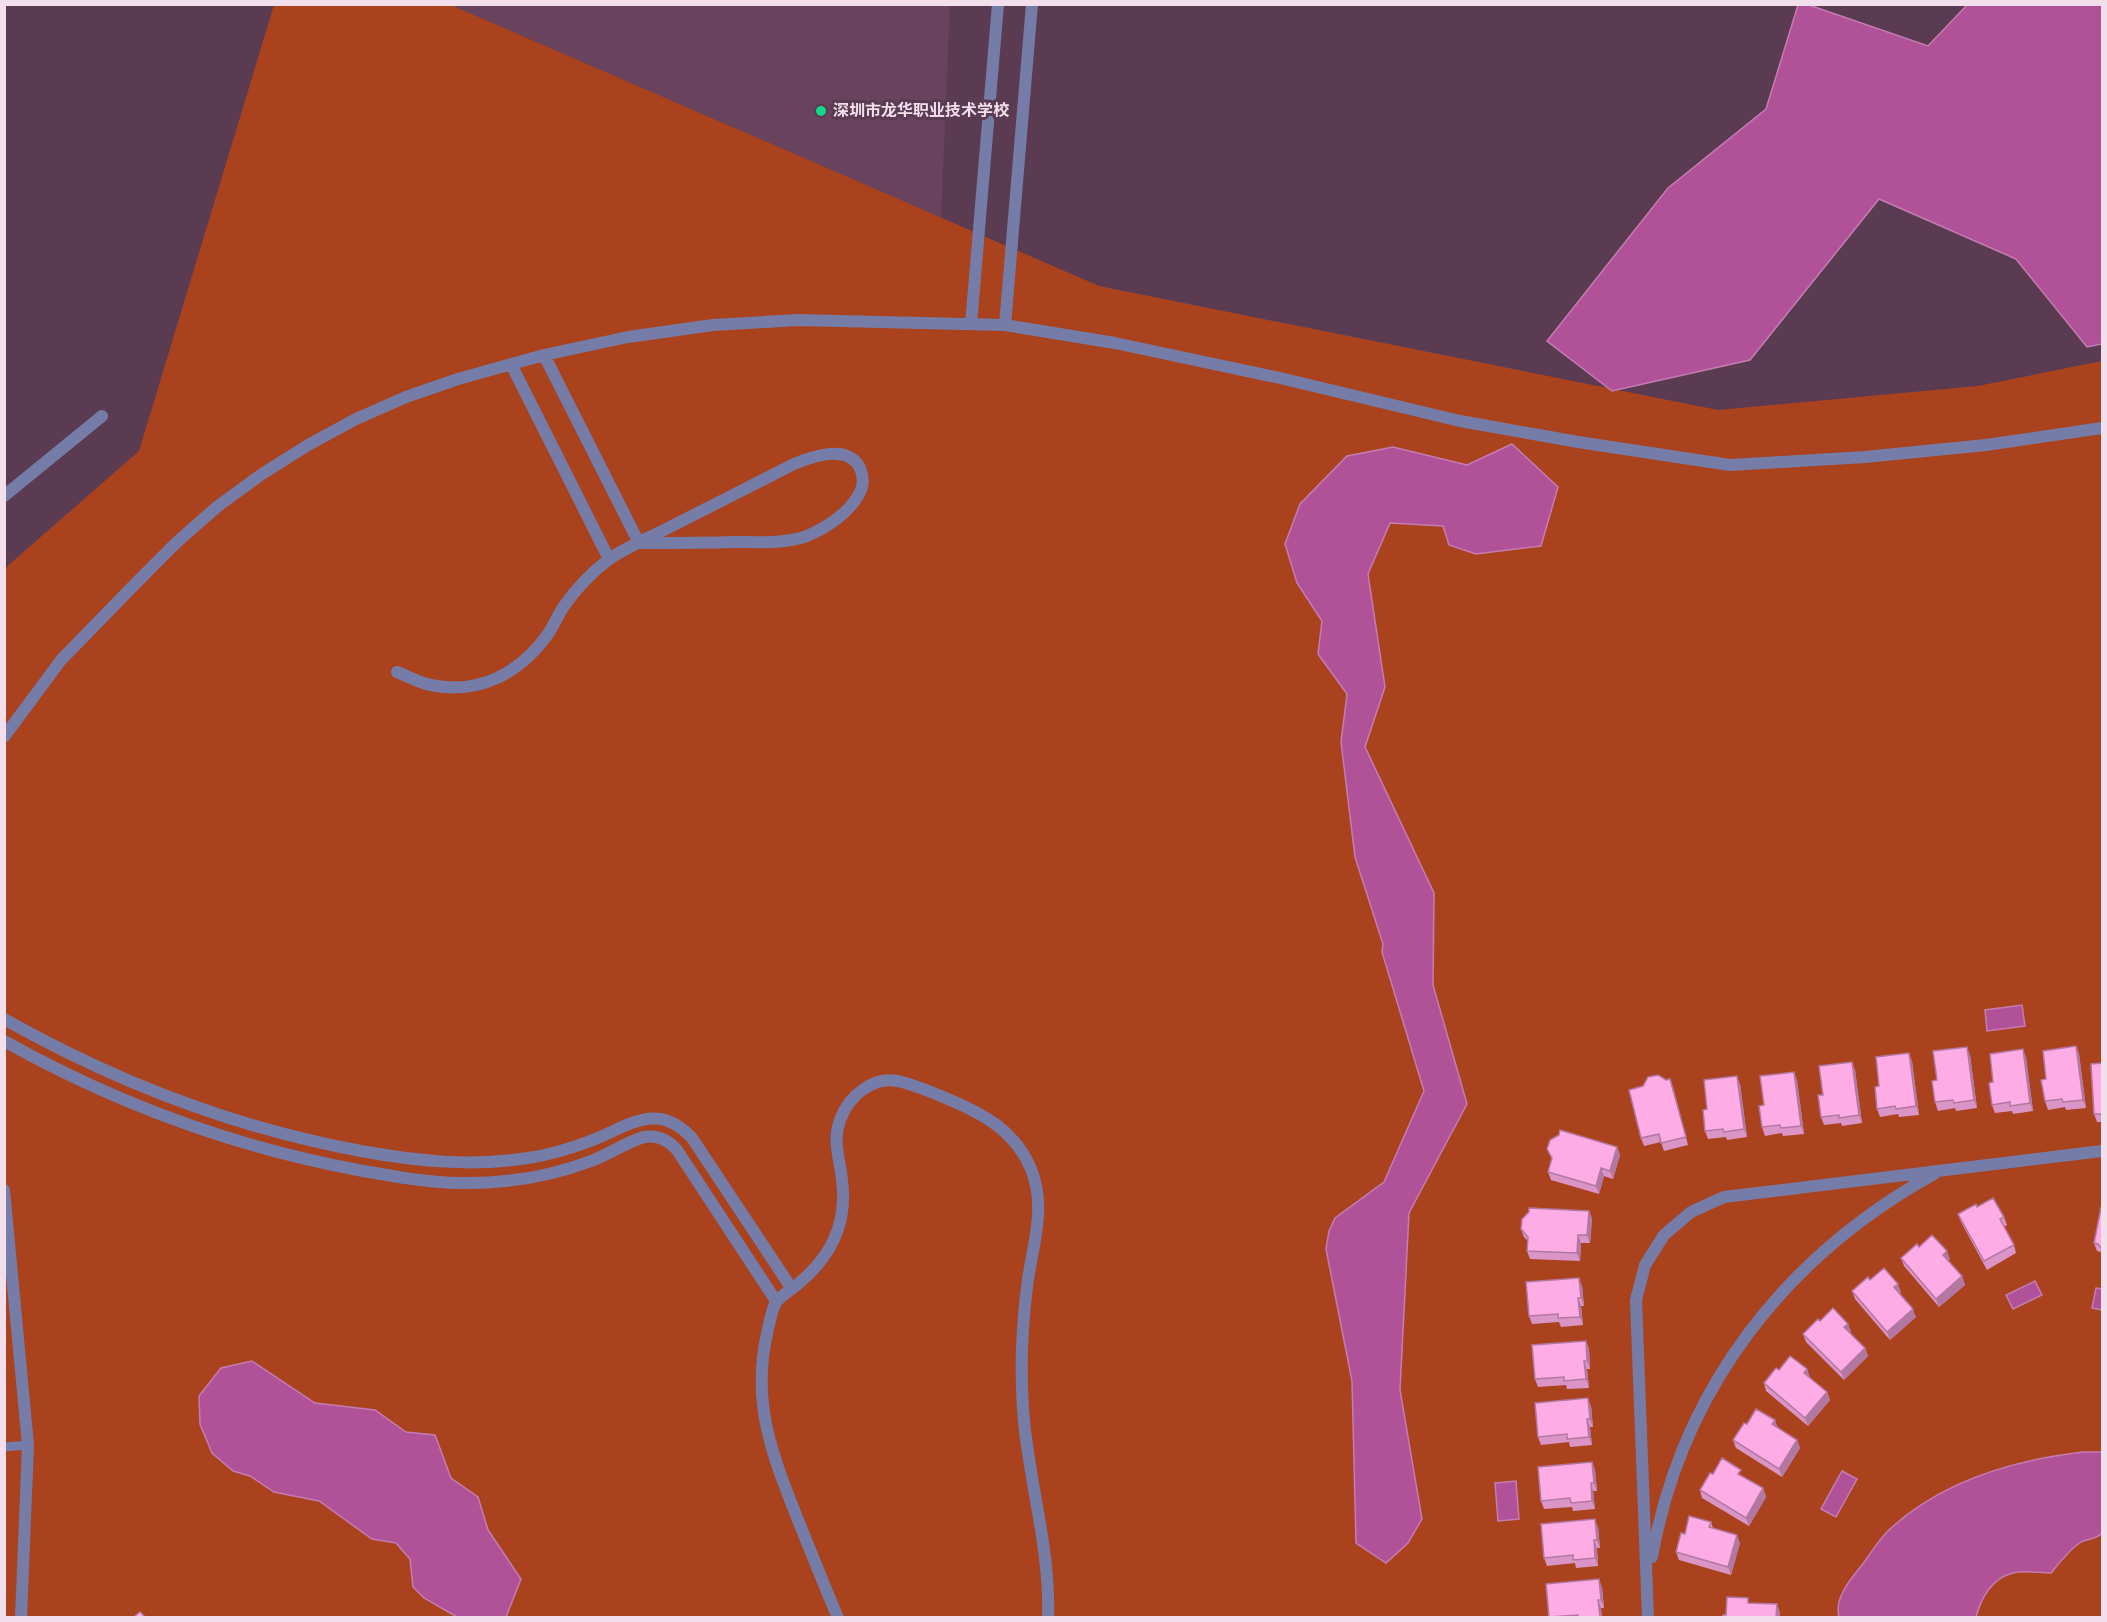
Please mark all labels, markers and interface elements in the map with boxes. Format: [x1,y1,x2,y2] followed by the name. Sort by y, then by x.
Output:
[833,101,1010,121] place label: 深圳市龙华职业技术学校
[814,104,828,118] marker: 深圳市龙华职业技术学校

